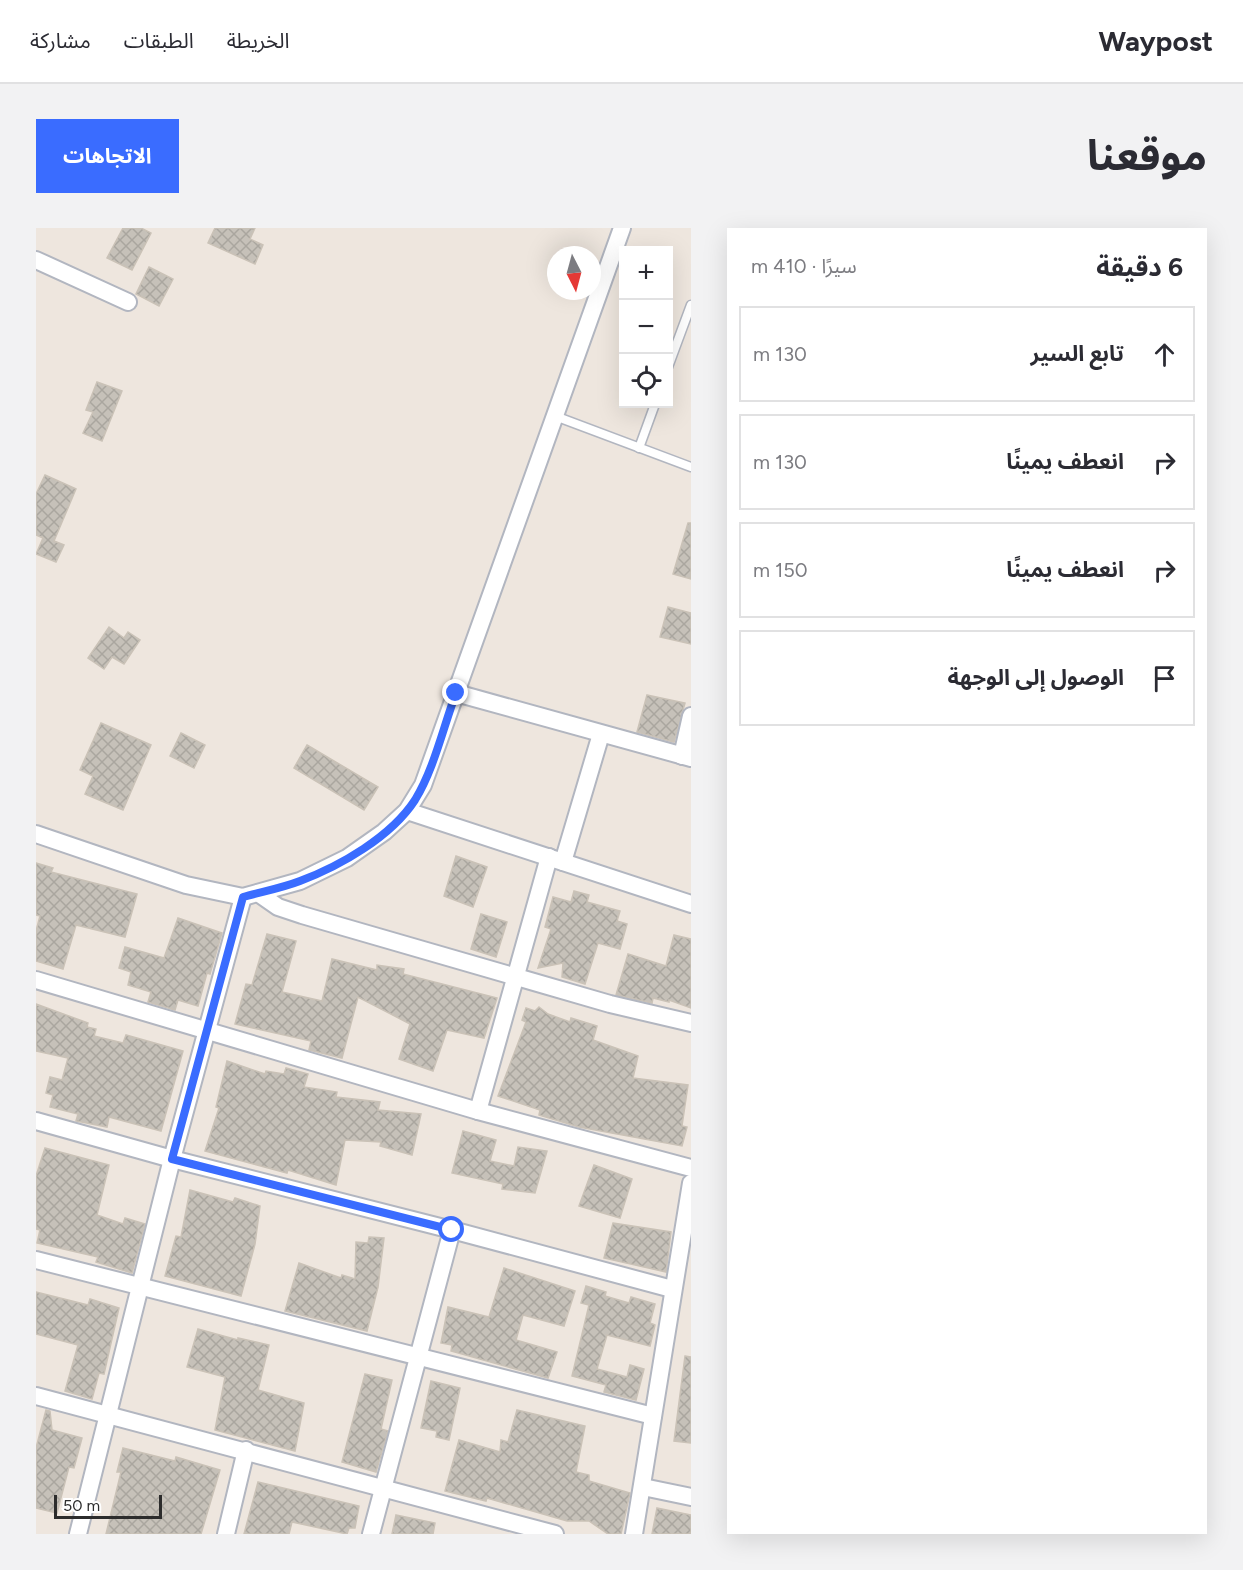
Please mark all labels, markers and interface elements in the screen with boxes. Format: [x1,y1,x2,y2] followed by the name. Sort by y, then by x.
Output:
[1099,24,1213,58] text: Waypost
[30,28,91,53] text: مشاركة
[124,28,194,53] text: الطبقات
[227,28,290,53] text: الخريطة
[36,119,179,193] button: الاتجاهات
[1087,130,1207,181] text: موقعنا
[547,246,601,300] north arrow
[619,246,673,408] map controls
[619,246,673,300] button: +
[1096,251,1183,283] text: 6 دقيقة
[751,254,857,278] text: سيرًا · 410 m
[619,300,673,354] button: −
[1148,338,1181,371] icon: ahead
[1030,340,1124,367] text: تابع السير
[753,342,807,366] text: 130 m
[619,354,673,408] button: locate
[1148,446,1181,479] icon: right
[1006,448,1124,475] text: انعطف يمينًا
[753,450,807,474] text: 130 m
[1148,554,1181,587] icon: right
[1006,556,1124,583] text: انعطف يمينًا
[753,558,808,582] text: 150 m
[1148,662,1181,695] icon: arrive
[947,664,1124,691] text: الوصول إلى الوجهة
[442,679,468,705] route end
[438,1216,464,1242] route start
[54,1492,162,1520] scale bar
[63,1496,100,1515] text: 50 m

